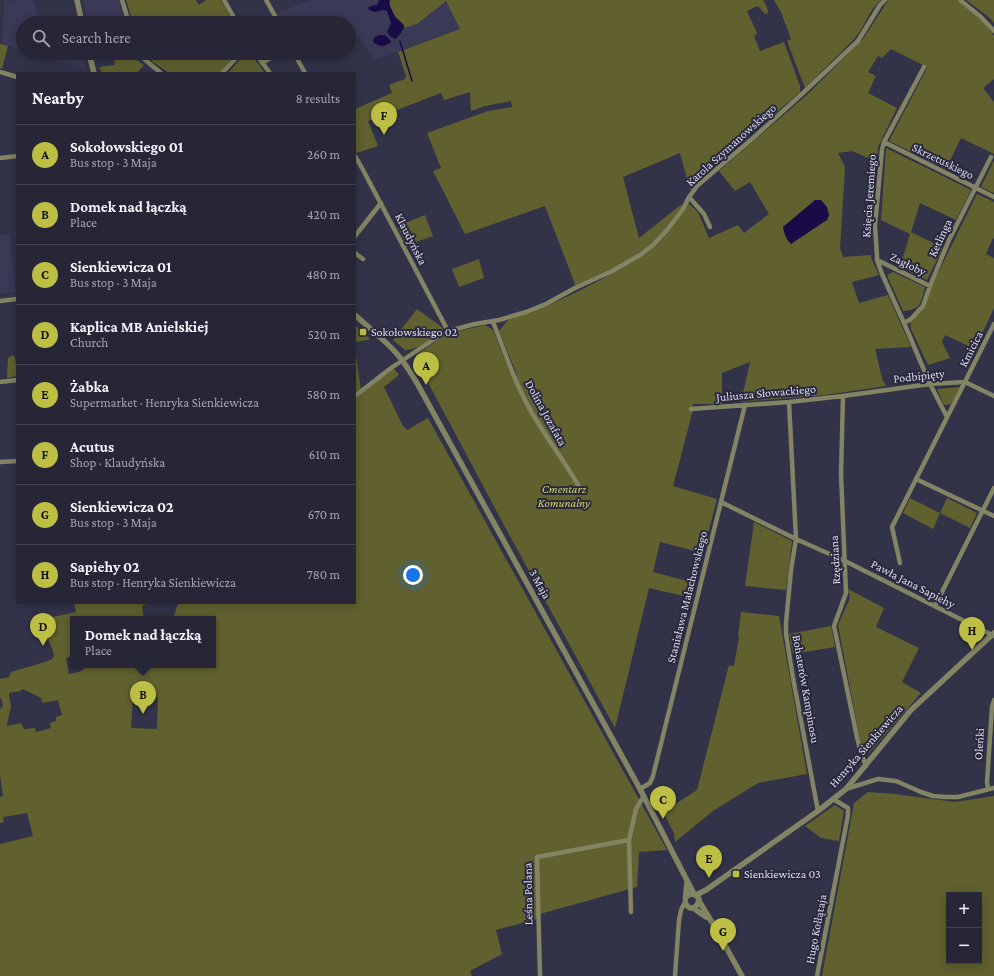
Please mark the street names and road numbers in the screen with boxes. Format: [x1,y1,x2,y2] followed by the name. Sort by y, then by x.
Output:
[683,101,779,189] street label: Karola Szymanowskiego
[910,140,976,182] street label: Skrzetuskiego
[859,154,879,238] street label: Księcia Jeremiego
[392,211,430,268] street label: Klaudyńska
[925,216,955,259] street label: Ketlinga
[888,249,929,279] street label: Zagłoby
[956,328,986,369] street label: Kmicica
[893,366,946,386] street label: Podbipięty
[522,378,570,449] street label: Dolina Jozafata
[715,382,816,404] street label: Juliusza Słowackiego
[664,530,710,664] street label: Stanisława Małachowskiego
[827,535,843,585] street label: Rzędziana
[869,557,958,611] street label: Pawła Jana Sapiehy
[526,567,554,602] street label: 3 Maja
[790,634,823,745] street label: Bohaterów Kampinosu
[826,701,906,790] street label: Henryka Sienkiewicza
[971,728,987,760] street label: Oleńki
[520,862,536,925] street label: Leśna Polana
[802,893,830,965] street label: Hugo Kołłątaja

